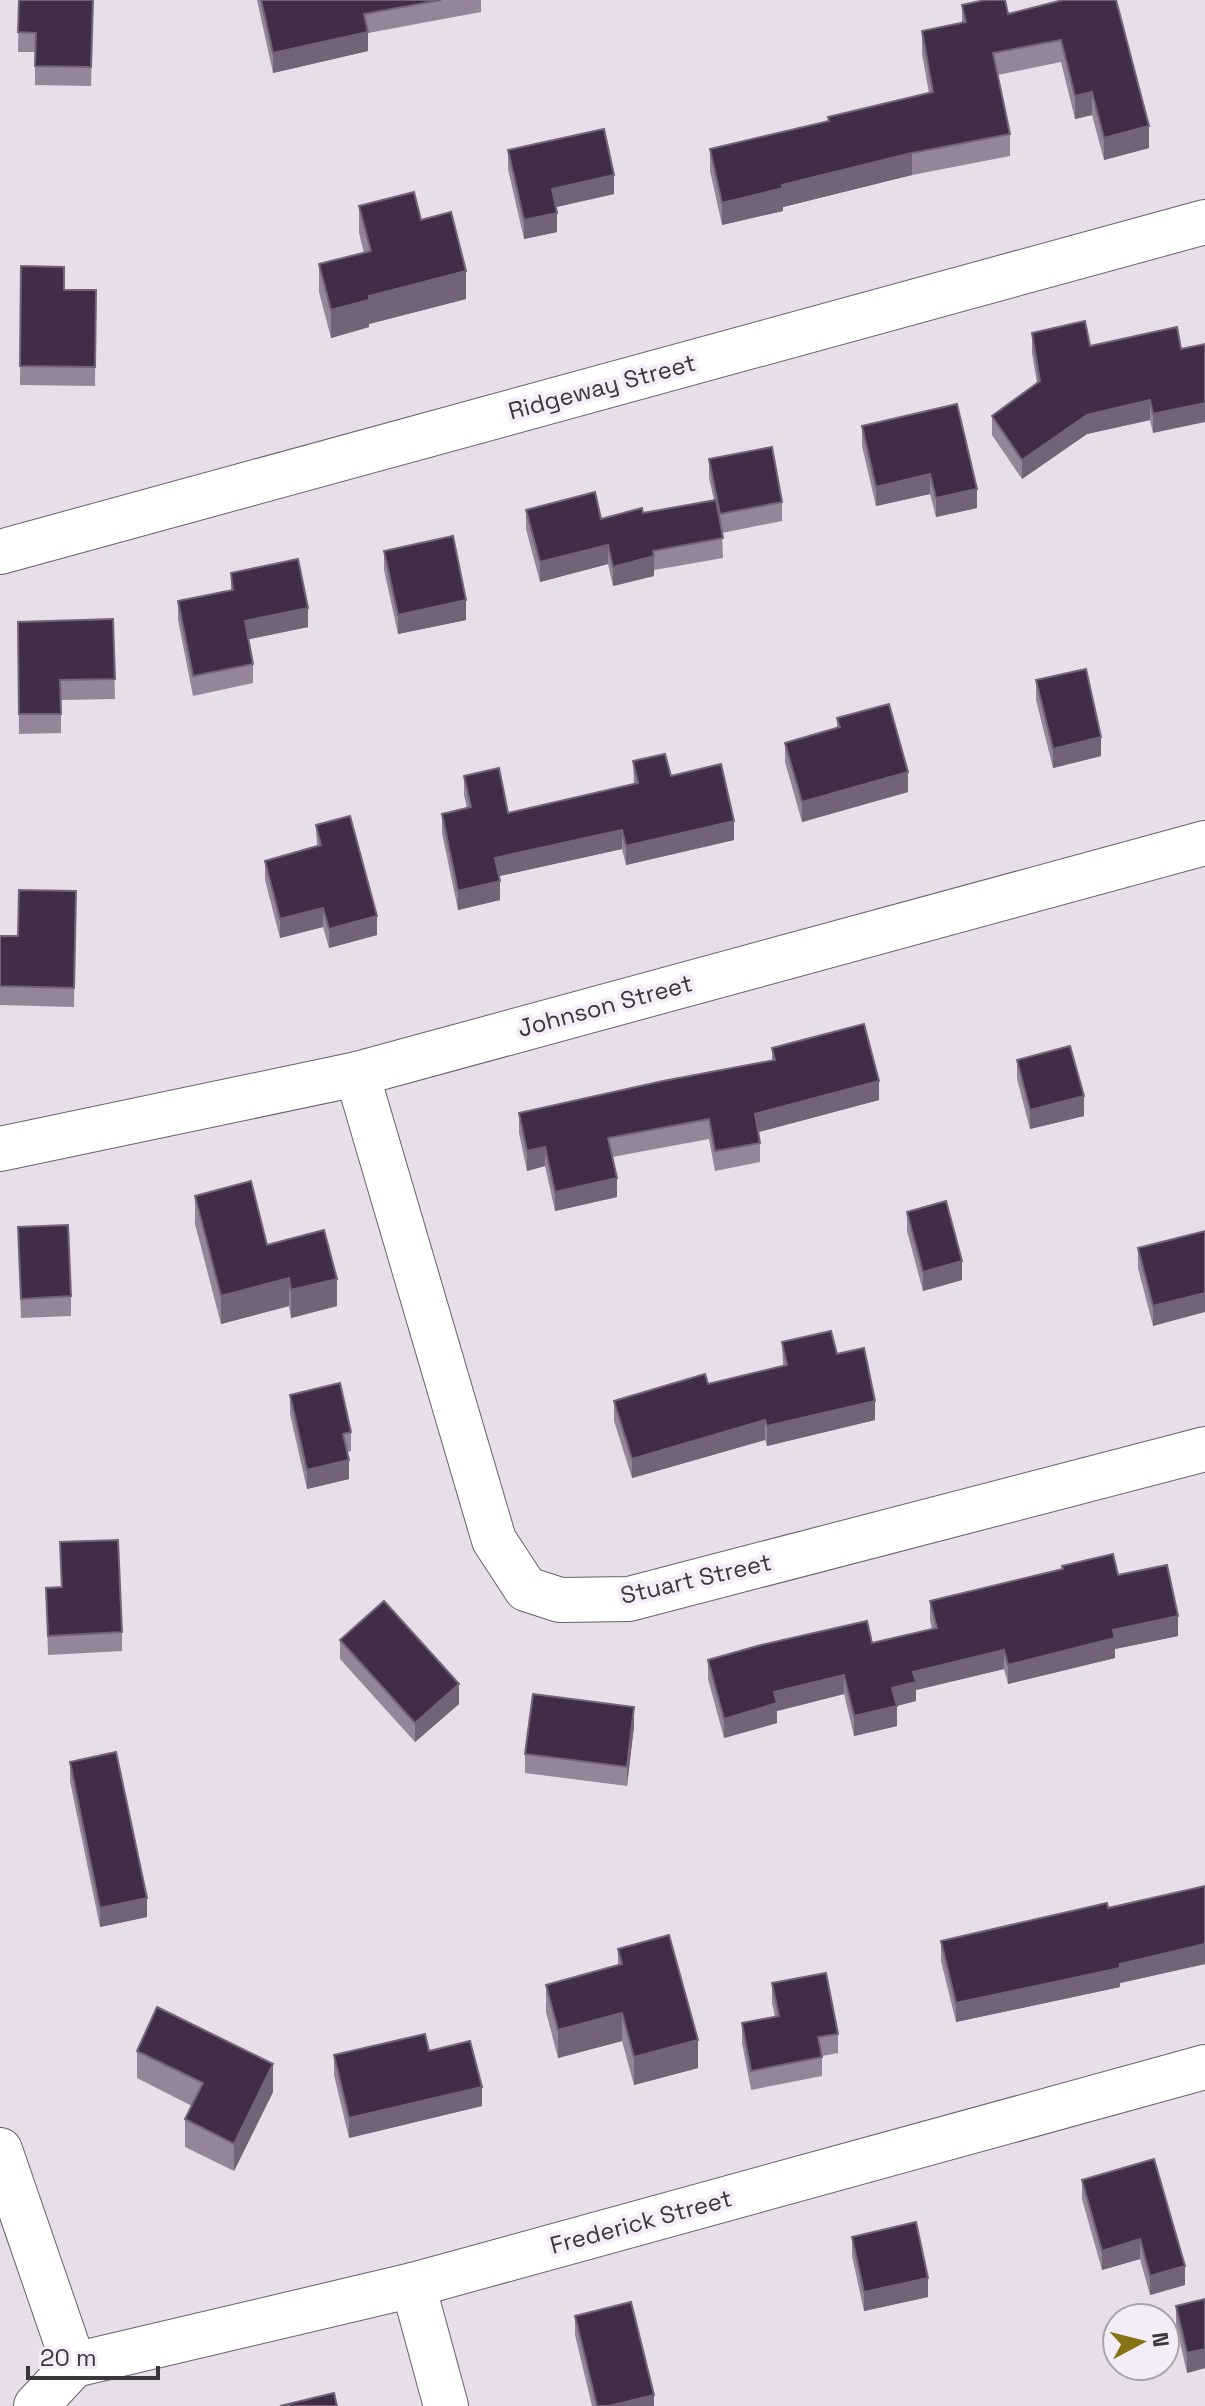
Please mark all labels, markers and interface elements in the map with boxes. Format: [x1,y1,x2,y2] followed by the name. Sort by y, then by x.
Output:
[505,347,699,426] street label: Ridgeway Street
[514,967,696,1044] street label: Johnson Street
[617,1546,774,1611] street label: Stuart Street
[546,2182,735,2261] street label: Frederick Street
[1101,2302,1181,2382] north arrow
[28,2330,158,2380] scale bar
[1146,2331,1176,2349] text: N
[40,2342,97,2373] text: 20 m

